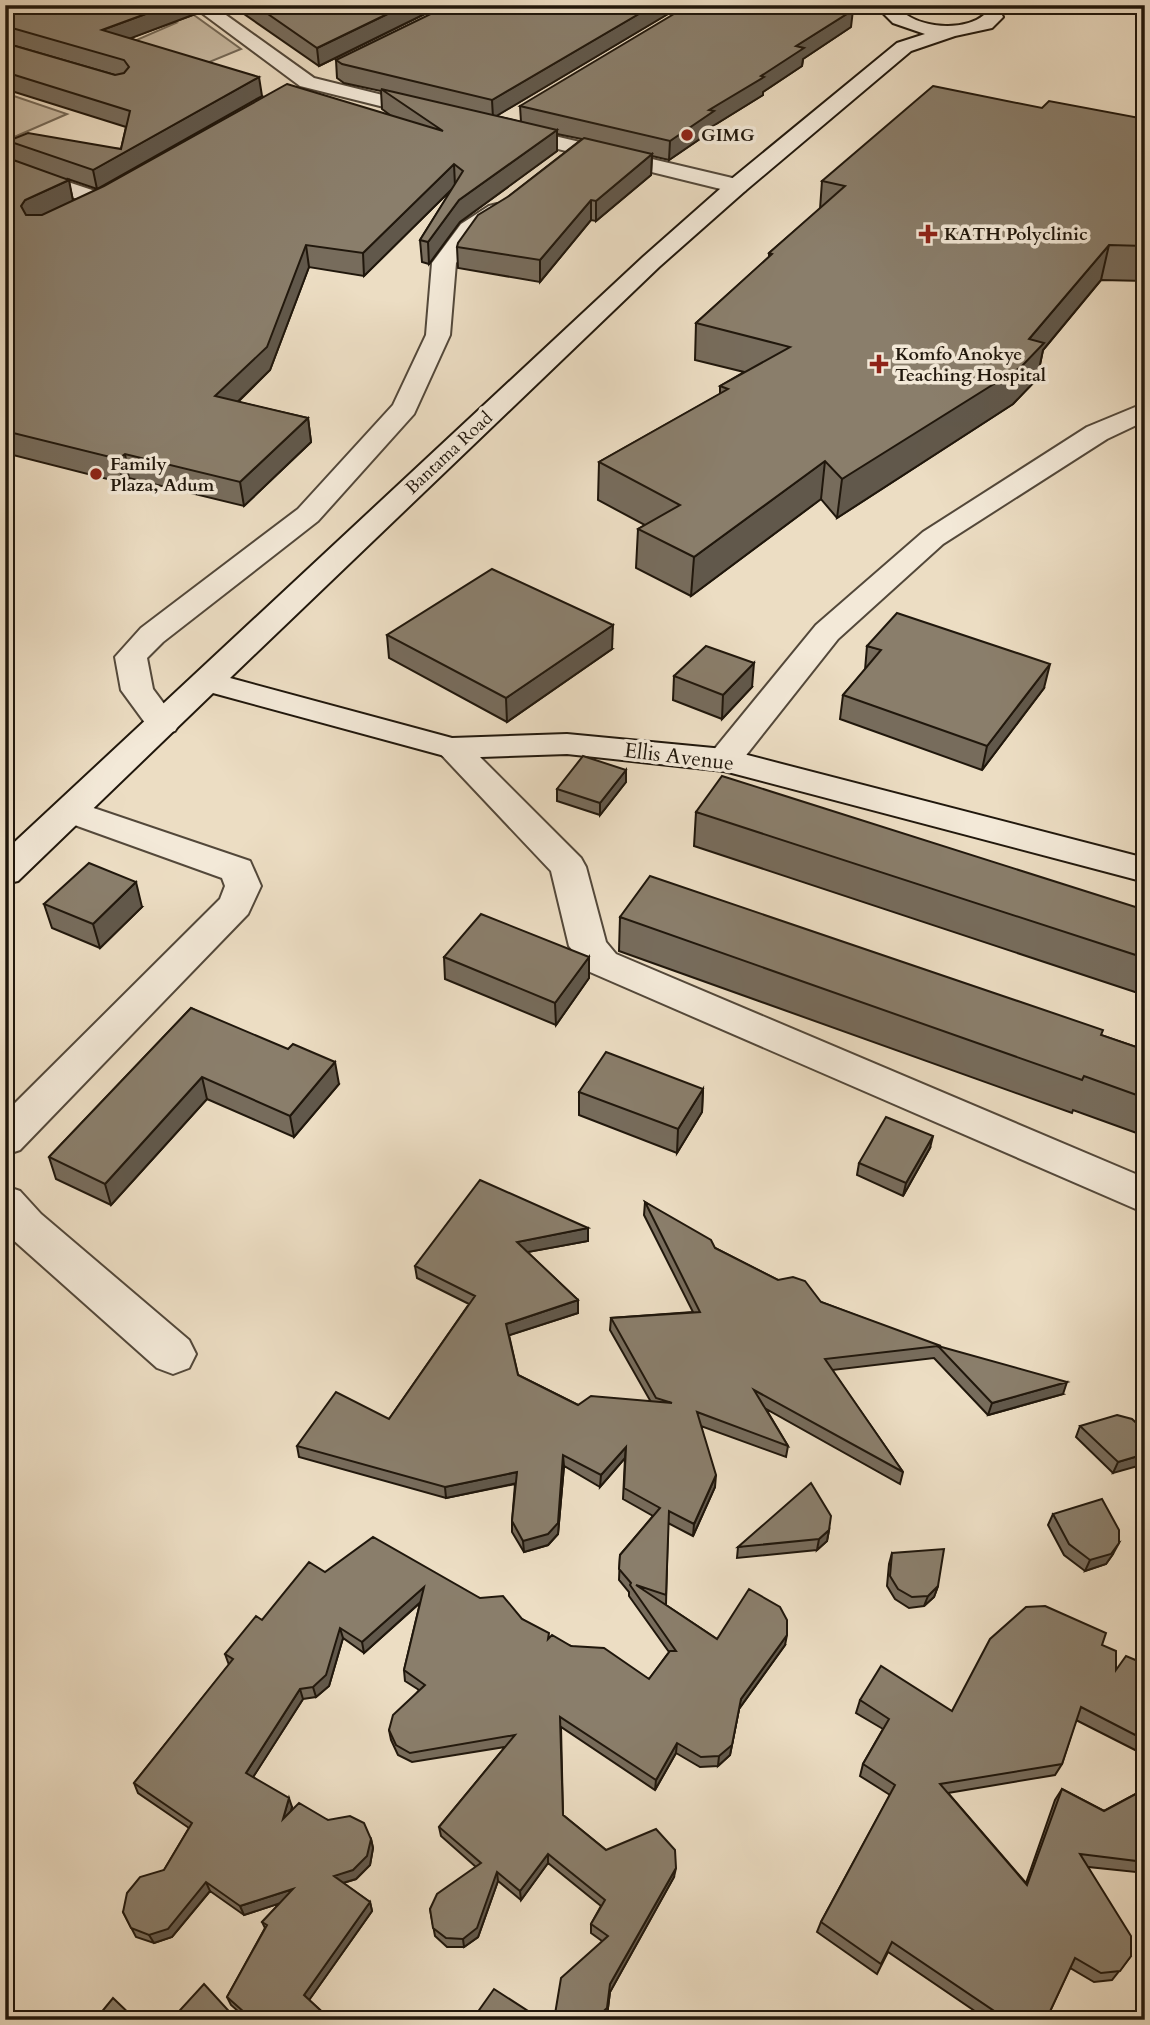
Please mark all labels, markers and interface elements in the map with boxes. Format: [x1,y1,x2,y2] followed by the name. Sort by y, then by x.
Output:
[701,123,755,148] place label: GIMG
[679,127,695,143] marker: GIMG
[944,222,1088,247] place label: KATH Polyclinic
[918,224,938,244] marker: KATH Polyclinic
[895,342,1046,388] place label: Komfo Anokye Teaching Hospital
[869,354,889,374] marker: Komfo Anokye Teaching Hospital
[400,406,498,500] street label: Bantama Road
[110,452,215,498] place label: Family Plaza, Adum
[88,466,104,482] marker: Family Plaza, Adum
[622,736,736,778] street label: Ellis Avenue

